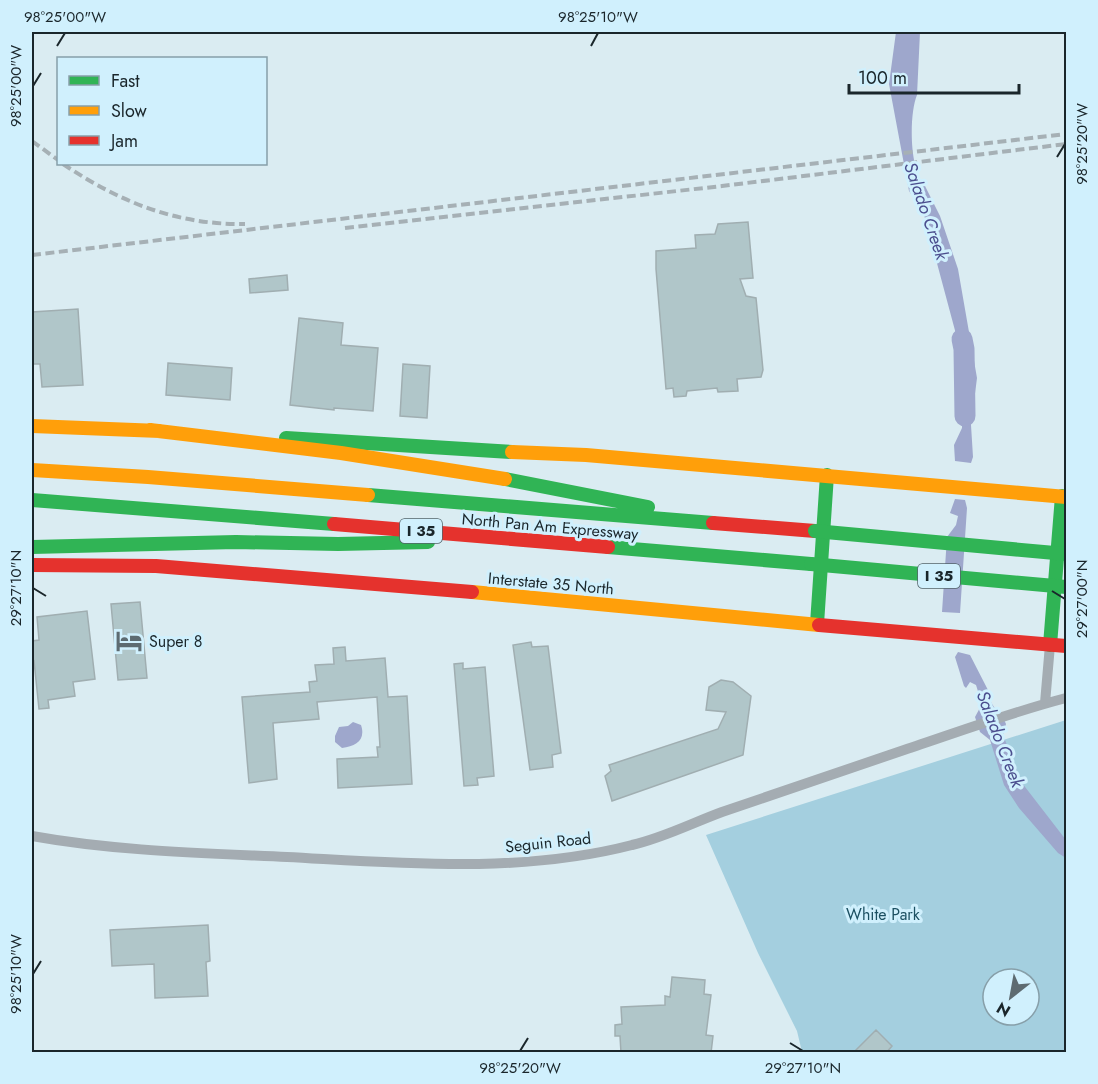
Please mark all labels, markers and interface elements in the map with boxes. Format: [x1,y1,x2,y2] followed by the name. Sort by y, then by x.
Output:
[24,6,106,28] text: 98°25'00"W
[558,6,638,28] text: 98°25'10"W
[5,45,27,127] text: 98°25'00"W
[57,57,267,165] legend
[849,57,1018,95] scale bar
[858,65,907,91] text: 100 m
[111,68,140,94] text: Fast
[111,98,148,124] text: Slow
[1071,103,1093,185] text: 98°25'20"W
[109,128,138,154] text: Jam
[897,159,955,265] water label: Salado Creek
[461,507,640,546] street label: North Pan Am Expressway
[400,519,442,543] road number: I 35
[5,550,27,626] text: 29°27'10"N
[1071,560,1093,638] text: 29°27'00"N
[918,564,960,588] road number: I 35
[487,567,615,600] street label: Interstate 35 North
[114,626,144,656] hotel icon: Super 8
[149,630,203,653] place label: Super 8
[970,687,1031,792] water label: Salado Creek
[504,827,592,858] street label: Seguin Road
[846,903,921,926] park label: White Park
[5,934,27,1014] text: 98°25'10"W
[981,967,1041,1027] north arrow
[992,996,1015,1023] text: N
[479,1057,561,1079] text: 98°25'20"W
[765,1057,841,1079] text: 29°27'10"N

